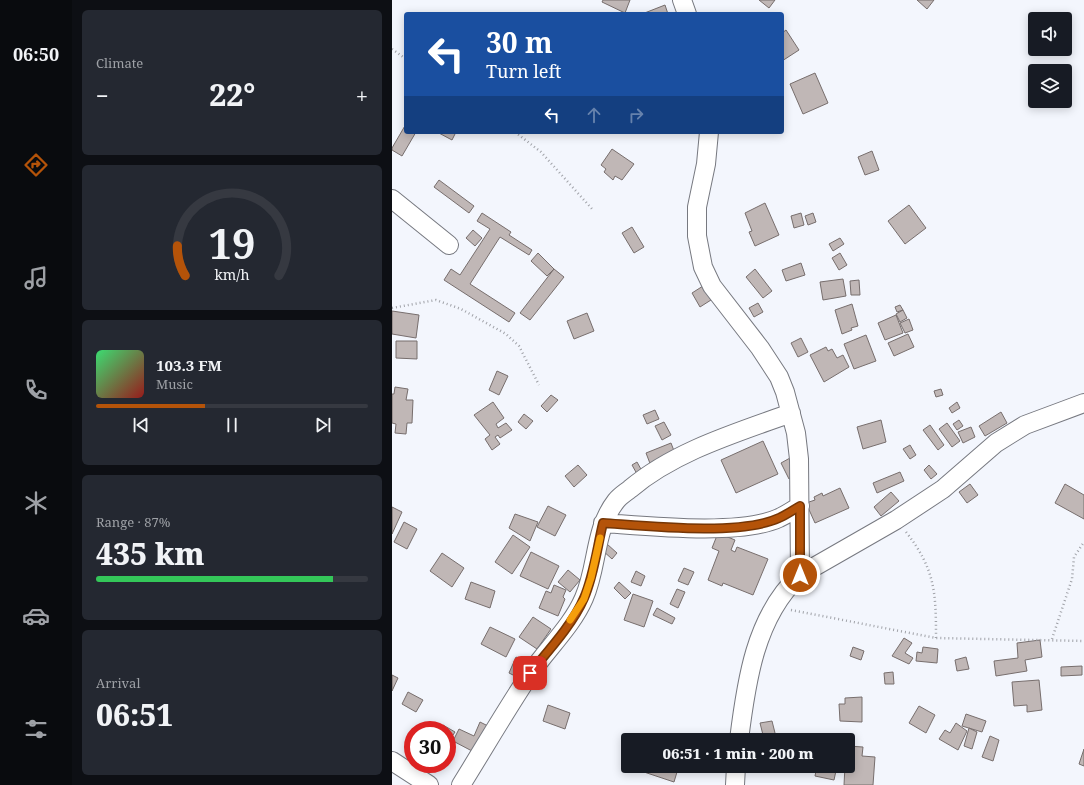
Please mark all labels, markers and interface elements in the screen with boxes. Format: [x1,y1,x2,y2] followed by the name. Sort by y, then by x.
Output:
[1028,12,1072,108] map controls
[1028,12,1072,56] button: sound
[486,23,553,61] text: 30 m
[420,28,472,80] icon: left
[13,42,59,66] text: 06:50
[96,54,143,72] text: Climate
[486,59,561,83] text: Turn left
[1028,64,1072,108] button: layers
[209,74,255,115] text: 22°
[96,80,109,110] text: −
[356,80,368,110] text: +
[541,104,563,126] icon: left
[583,104,605,126] icon: ahead
[625,104,647,126] icon: right
[22,151,50,179] icon: directions
[208,214,256,270] text: 19
[22,264,50,292] icon: music
[214,264,250,283] text: km/h
[156,355,222,375] text: 103.3 FM
[156,375,193,393] text: Music
[22,376,50,404] icon: phone
[130,414,152,436] icon: previous
[221,414,243,436] icon: pause
[312,414,334,436] icon: next
[22,489,50,517] icon: climate
[96,513,170,531] text: Range · 87%
[96,533,205,574] text: 435 km
[779,554,821,596] position arrow
[22,602,50,630] icon: car
[513,656,547,690] pin
[519,662,541,684] icon: arrive
[96,674,140,692] text: Arrival
[96,694,173,735] text: 06:51
[22,715,50,743] icon: filters
[404,721,456,773] speed limit sign: 30
[662,743,814,763] text: 06:51 · 1 min · 200 m

